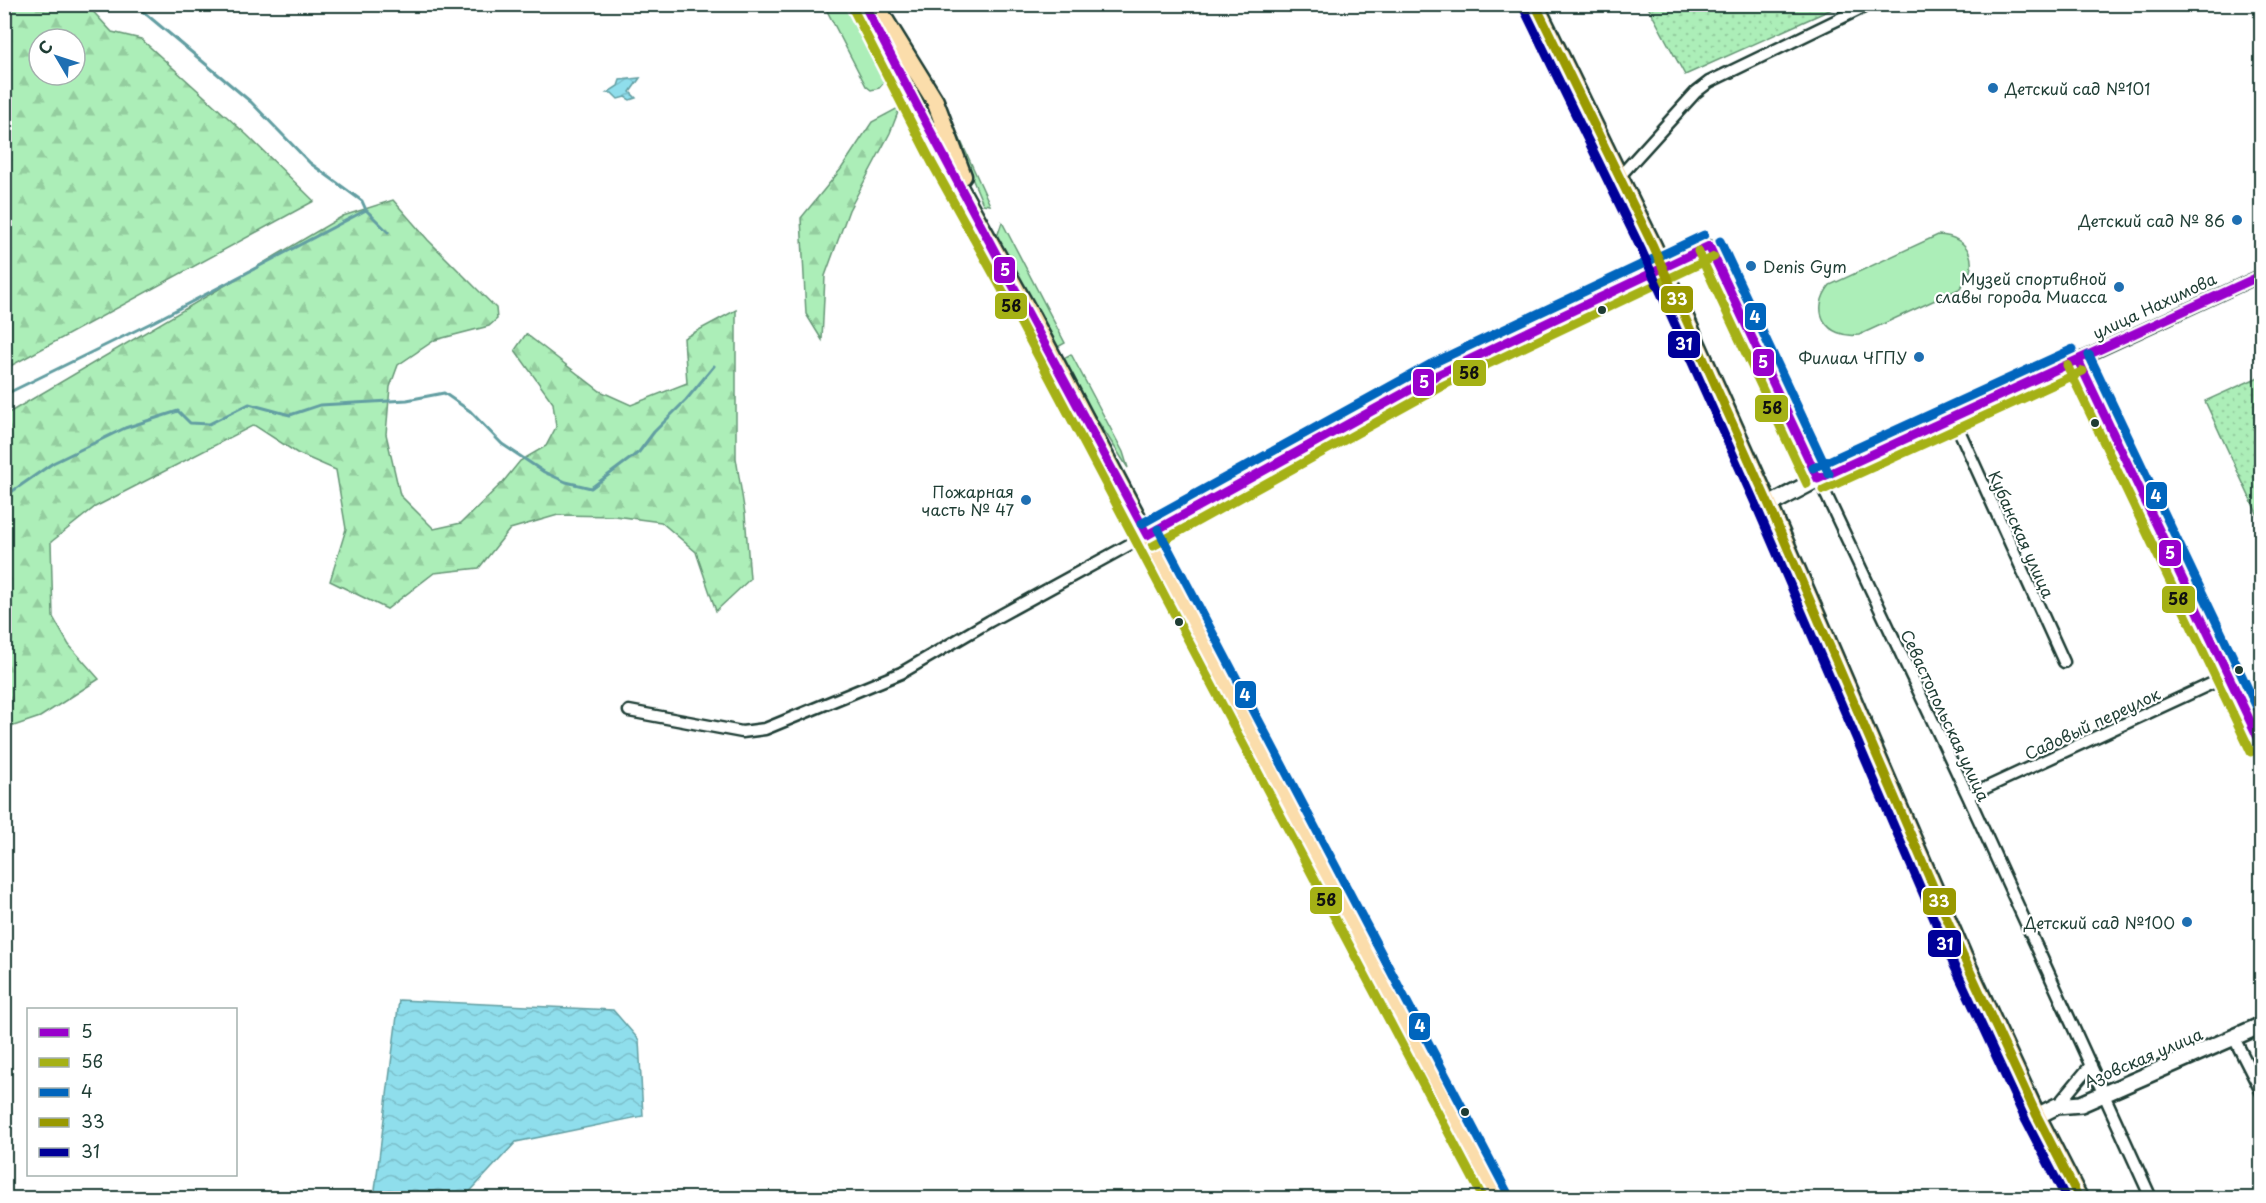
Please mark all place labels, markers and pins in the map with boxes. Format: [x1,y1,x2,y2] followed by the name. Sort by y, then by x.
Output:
[2004,76,2150,100] place label: Детский сад №101
[1986,81,2000,95] marker: Детский сад №101
[2078,208,2225,232] place label: Детский сад № 86
[2230,213,2244,227] marker: Детский сад № 86
[1763,254,1847,278] place label: Denis Gym
[1744,259,1758,273] marker: Denis Gym
[1935,266,2107,308] place label: Музей спортивной славы города Миасса
[2112,280,2126,294] marker: Музей спортивной славы города Миасса
[1596,304,1608,316] unlabelled marker
[1799,345,1907,369] place label: Филиал ЧГПУ
[1912,350,1926,364] marker: Филиал ЧГПУ
[2089,417,2101,429] unlabelled marker
[922,479,1014,521] place label: Пожарная часть № 47
[1019,493,1033,507] marker: Пожарная часть № 47
[1173,616,1185,628] unlabelled marker
[2233,664,2245,676] unlabelled marker
[2023,910,2175,934] place label: Детский сад №100
[2180,915,2194,929] marker: Детский сад №100
[1459,1106,1471,1118] unlabelled marker

